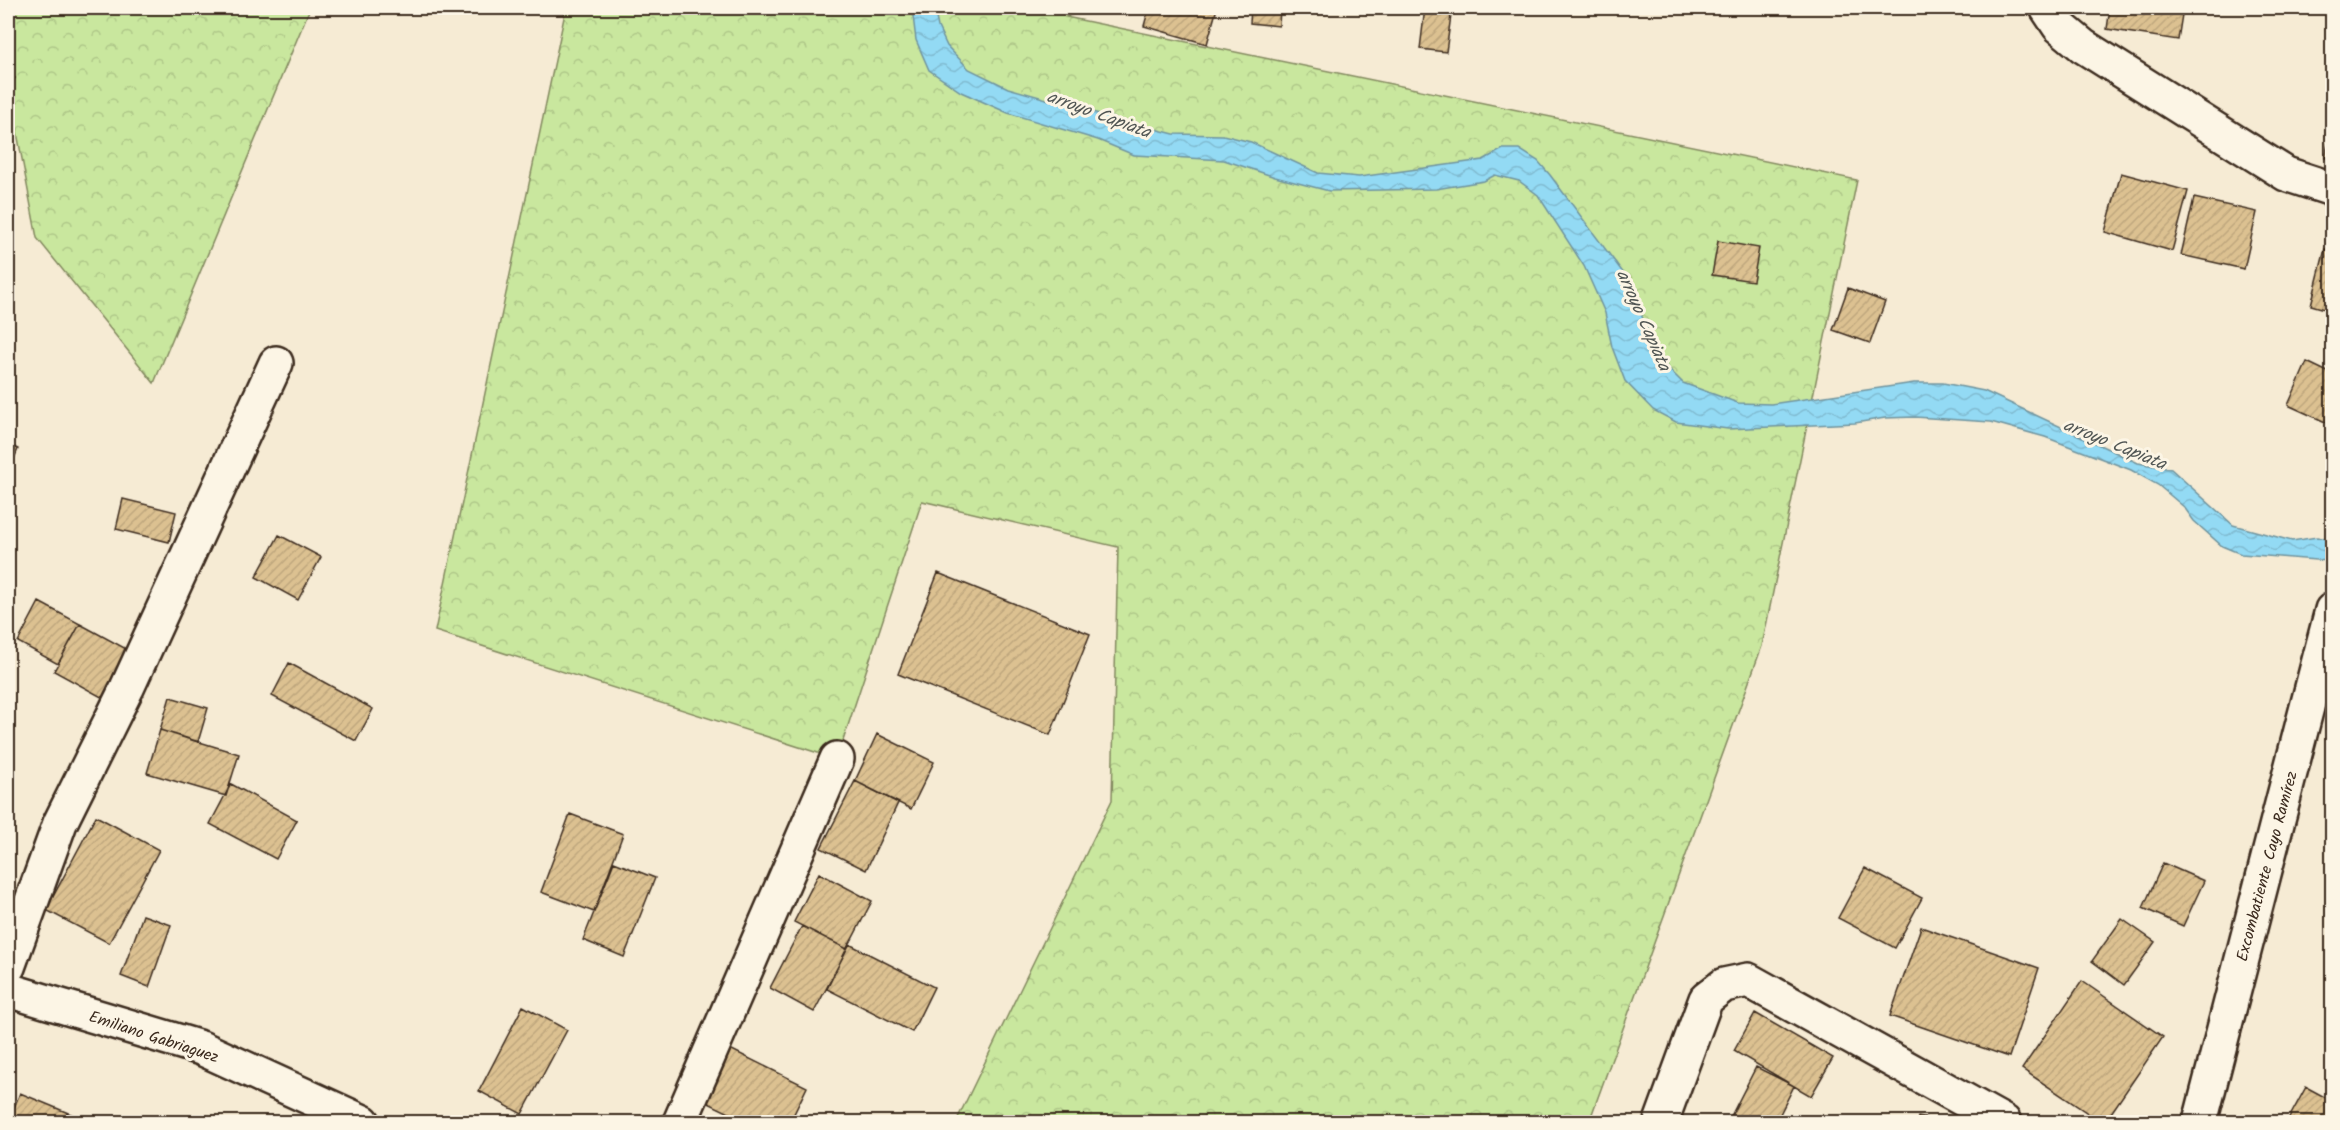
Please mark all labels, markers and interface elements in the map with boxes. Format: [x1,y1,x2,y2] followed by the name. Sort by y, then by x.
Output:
[1043,83,1156,148] water label: arroyo Capiata
[1607,265,1679,377] water label: arroyo Capiata
[2059,412,2172,480] water label: arroyo Capiata
[2230,769,2305,964] street label: Excombatiente Cayo Ramírez
[85,1005,222,1070] street label: Emiliano Gabriaguez

